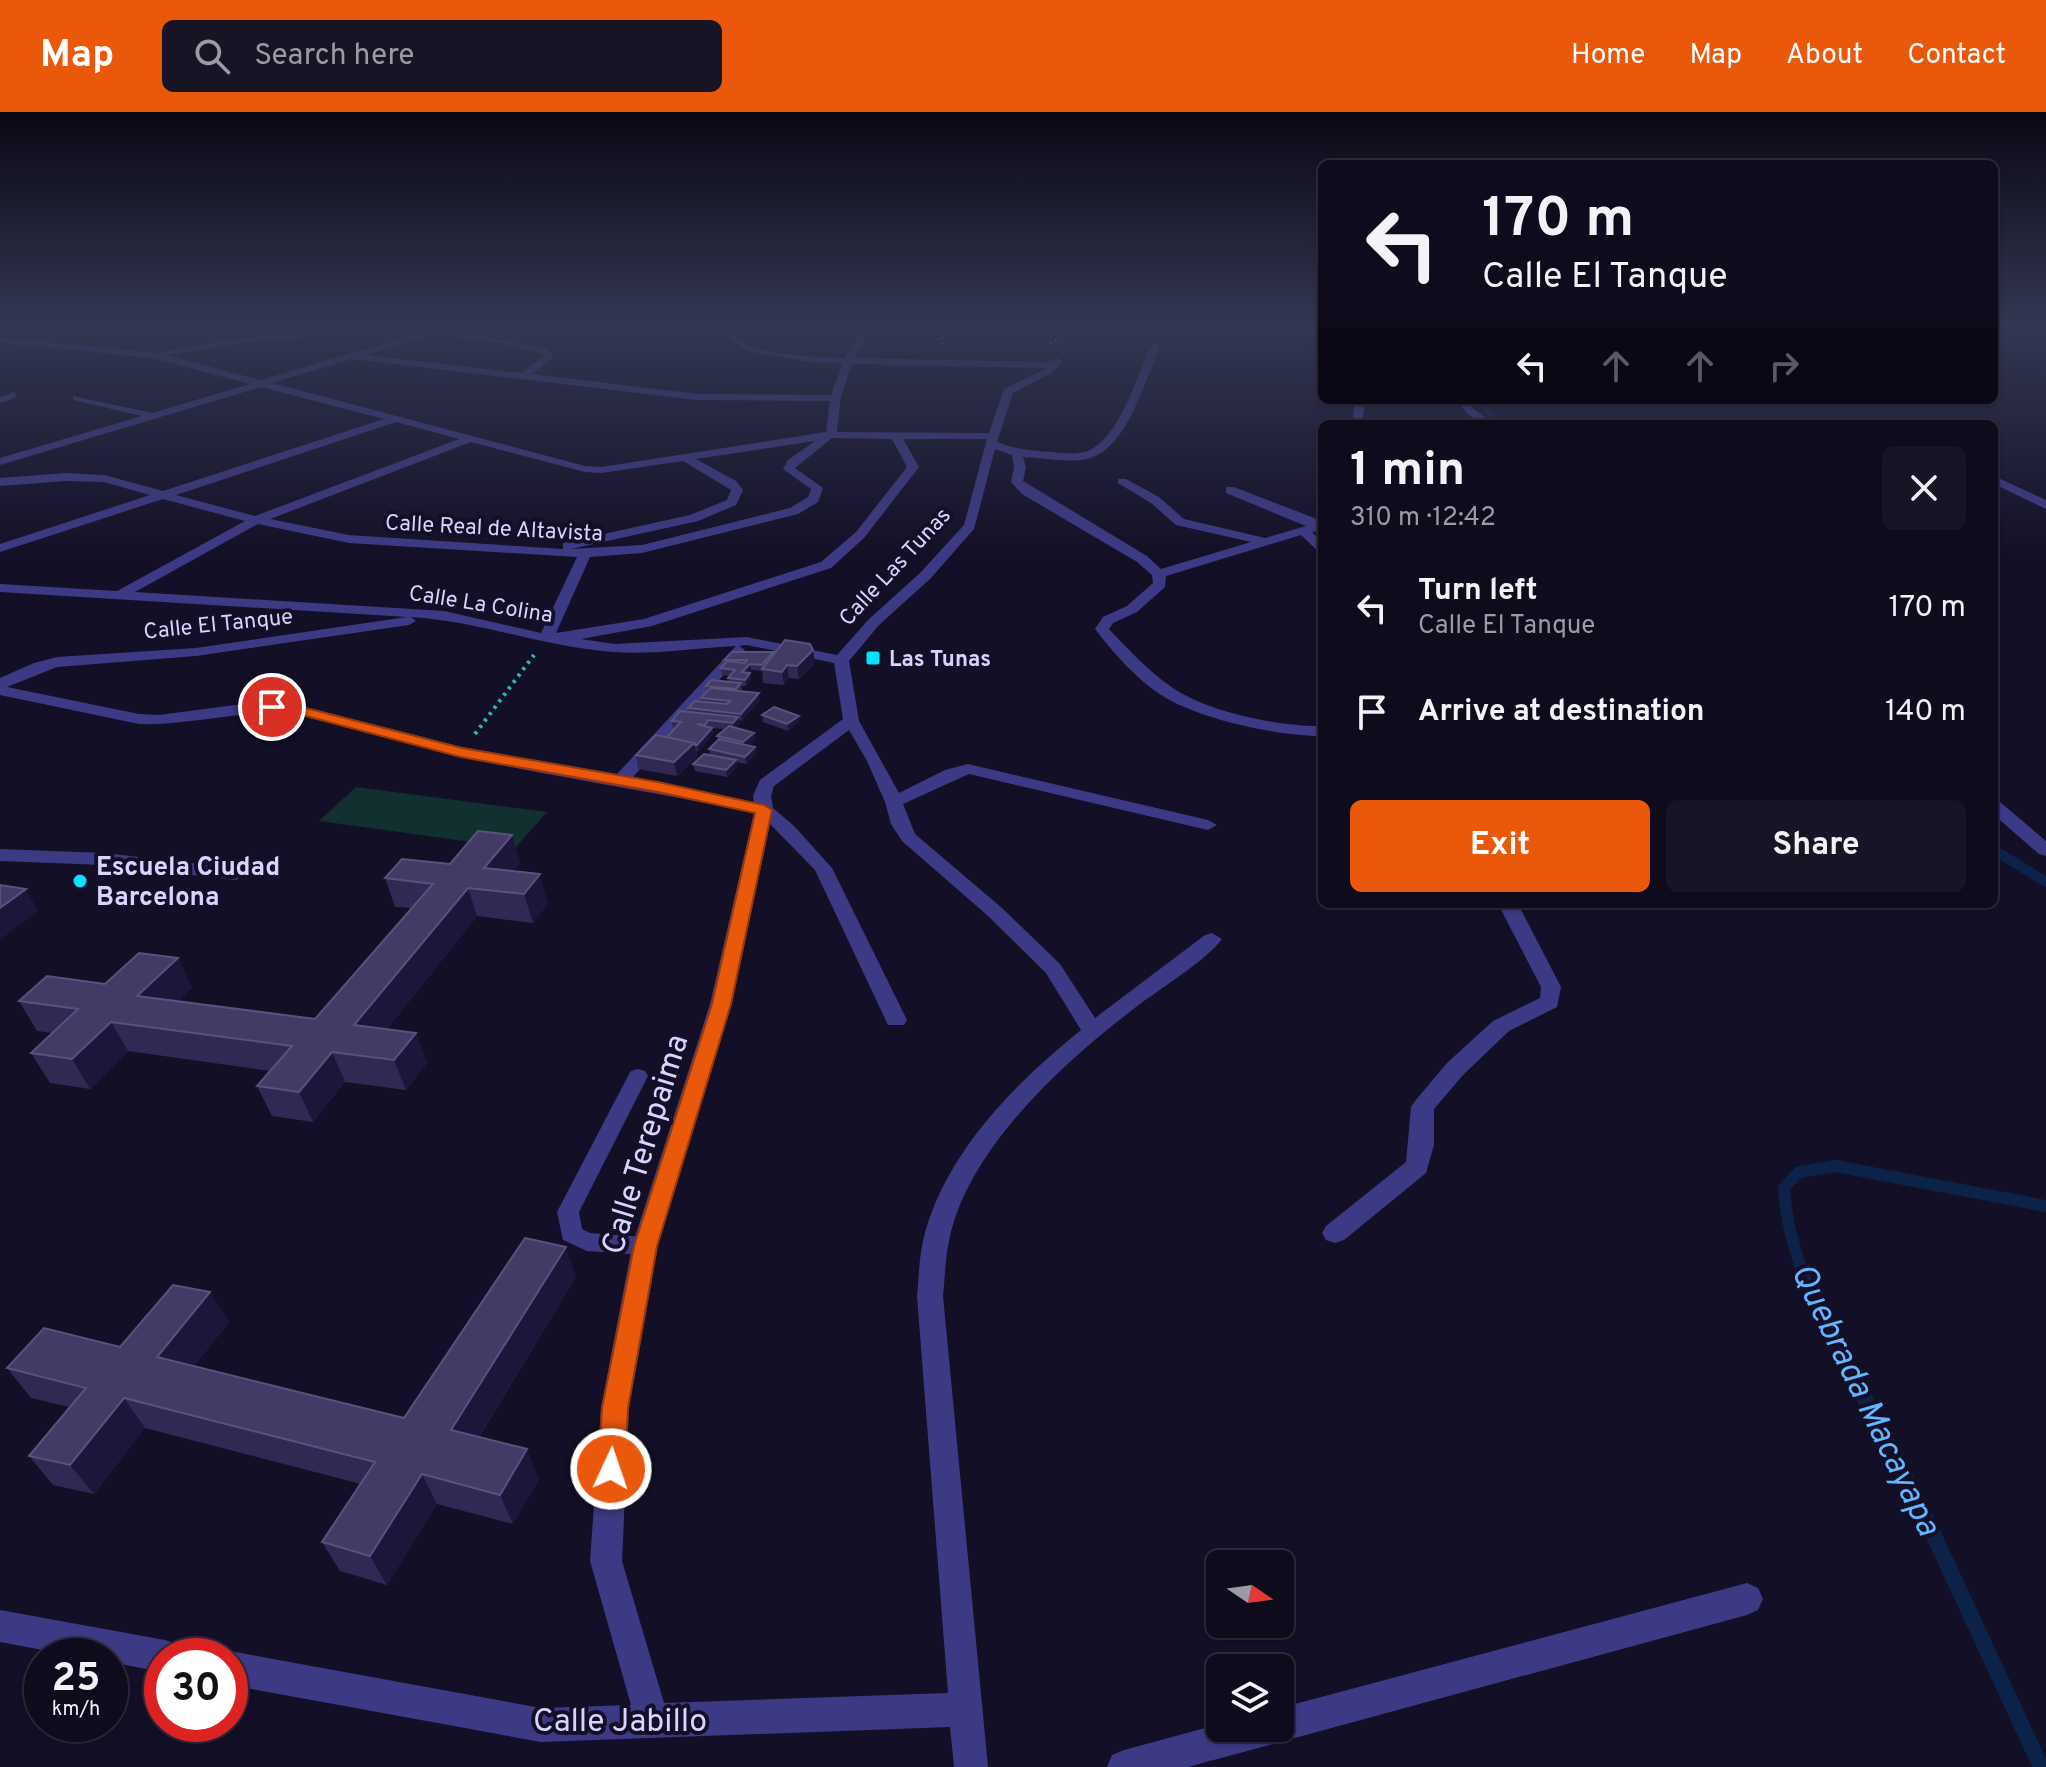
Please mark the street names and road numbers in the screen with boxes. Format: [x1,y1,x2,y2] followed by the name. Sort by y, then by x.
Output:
[834,503,957,632] street label: Calle Las Tunas
[384,510,603,549] street label: Calle Real de Altavista
[407,581,555,630] street label: Calle La Colina
[142,604,294,647] street label: Calle El Tanque
[594,1030,699,1260] street label: Calle Terepaima
[533,1703,707,1743] street label: Calle Jabillo

